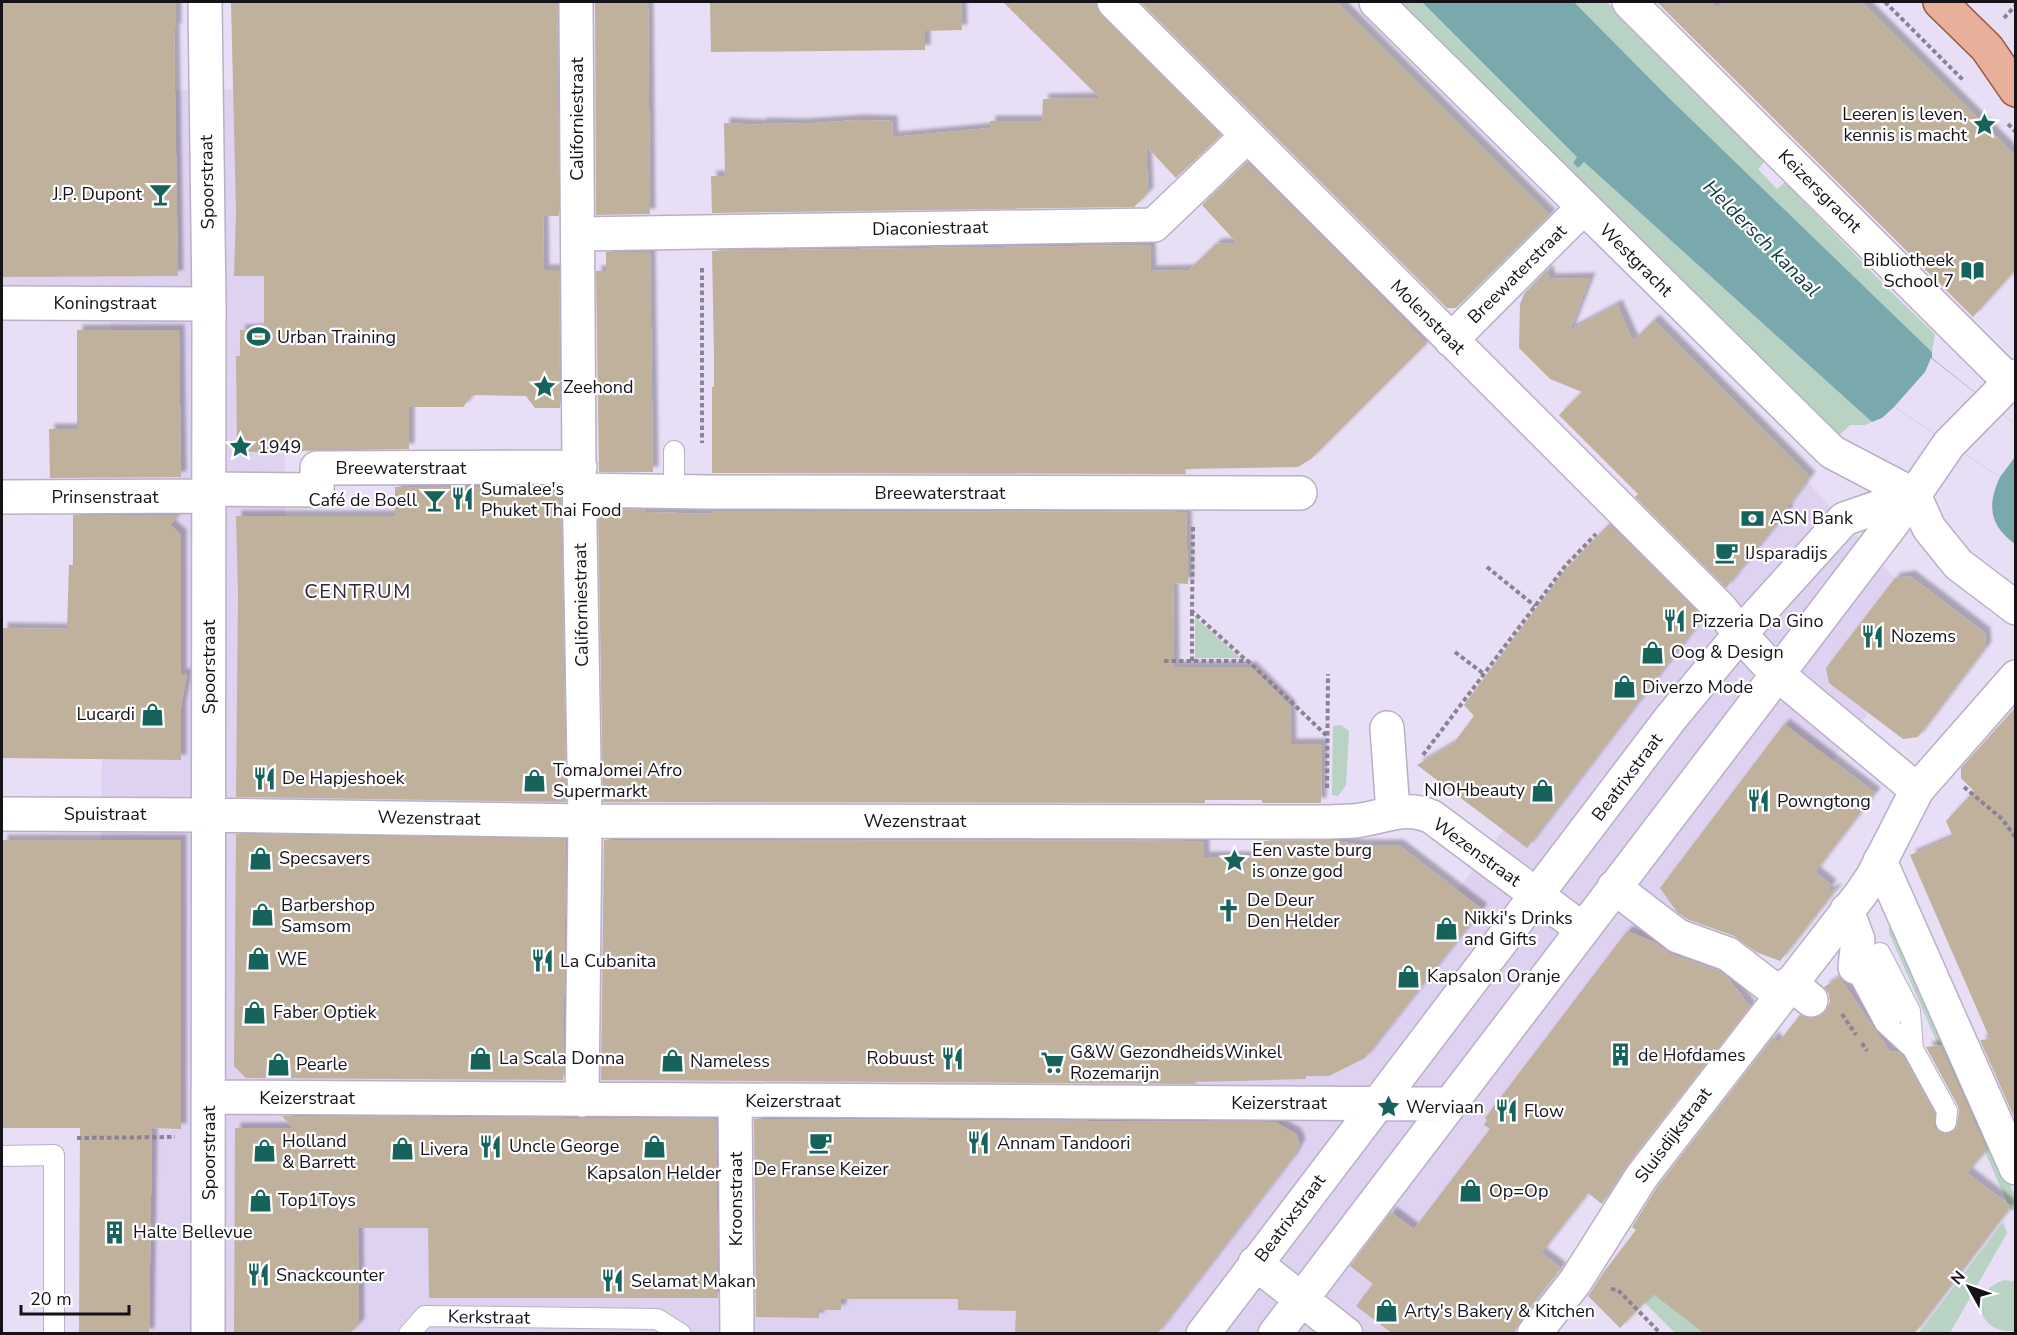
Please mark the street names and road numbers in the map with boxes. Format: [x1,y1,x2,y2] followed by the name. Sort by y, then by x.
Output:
[565,56,589,181] street label: Californiestraat
[194,134,220,229] street label: Spoorstraat
[1773,144,1867,238] street label: Keizersgracht
[872,215,989,241] street label: Diaconiestraat
[1594,218,1678,302] street label: Westgracht
[1462,219,1572,329] street label: Breewaterstraat
[1385,274,1471,360] street label: Molenstraat
[54,291,157,315] street label: Koningstraat
[336,456,467,480] street label: Breewaterstraat
[875,481,1006,505] street label: Breewaterstraat
[51,485,159,509] street label: Prinsenstraat
[568,542,594,667] street label: Californiestraat
[197,619,221,714] street label: Spoorstraat
[1586,728,1668,826] street label: Beatrixstraat
[64,802,147,826] street label: Spuistraat
[377,805,481,831] street label: Wezenstraat
[864,809,967,833] street label: Wezenstraat
[1428,812,1526,892] street label: Wezenstraat
[1629,1082,1717,1188] street label: Sluisdijkstraat
[259,1086,355,1110] street label: Keizerstraat
[745,1089,841,1113] street label: Keizerstraat
[1231,1091,1327,1115] street label: Keizerstraat
[197,1105,221,1200] street label: Spoorstraat
[724,1151,748,1246] street label: Kroonstraat
[1249,1169,1331,1267] street label: Beatrixstraat
[448,1304,531,1330] street label: Kerkstraat

